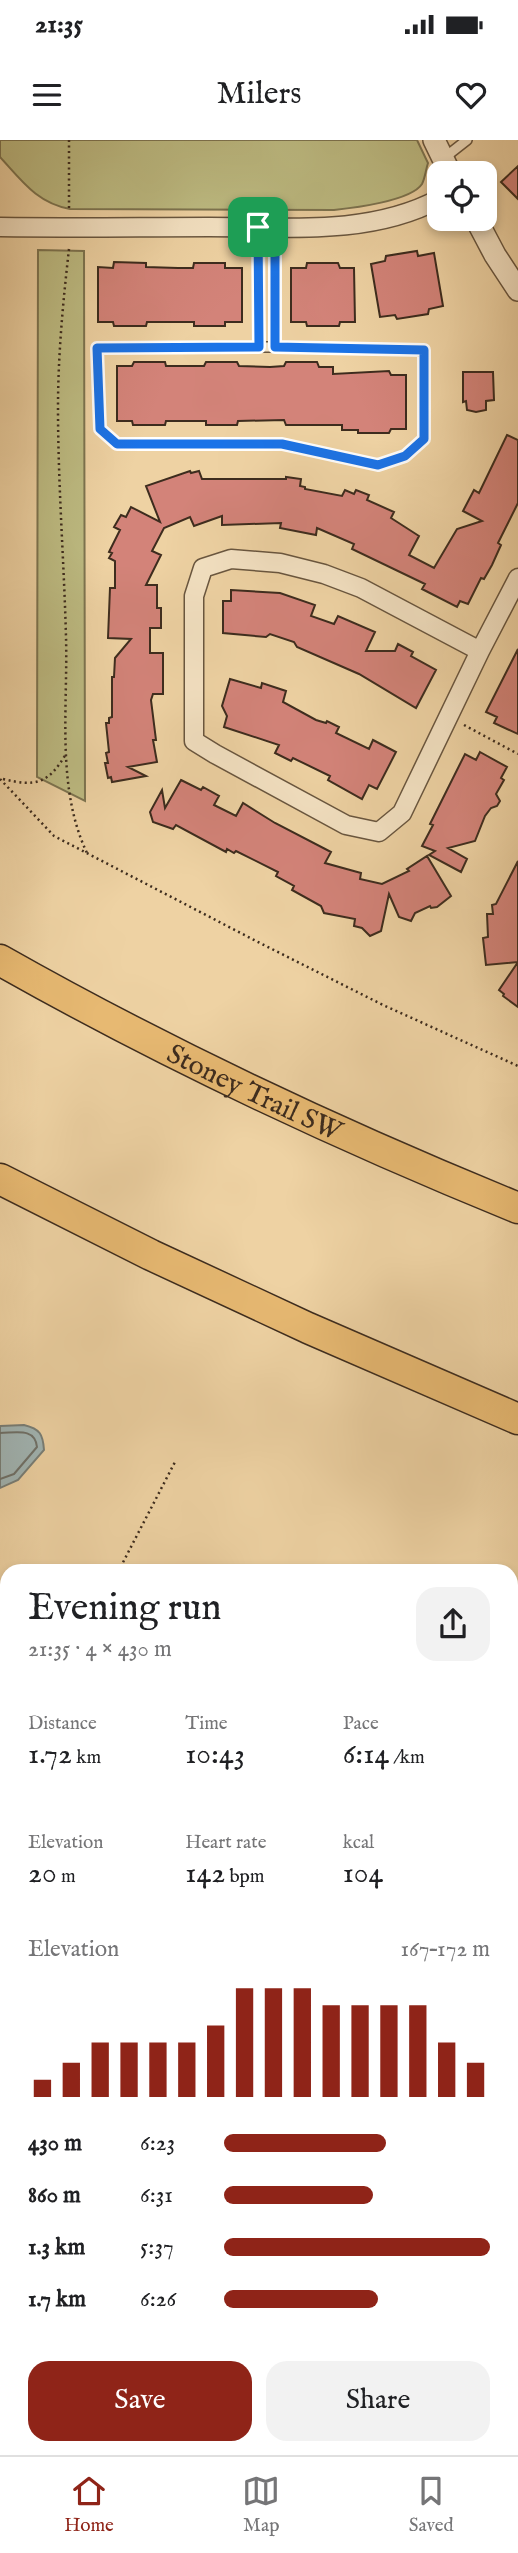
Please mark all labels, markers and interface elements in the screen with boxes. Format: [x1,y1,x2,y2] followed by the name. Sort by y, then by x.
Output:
[35,8,83,41] text: 21:35
[217,74,301,115] text: Milers
[28,76,66,114] icon: menu
[452,76,490,114] icon: heart
[427,161,497,231] map controls
[427,161,497,231] button: locate
[228,197,288,257] pin
[239,208,277,246] icon: arrive
[161,1037,348,1151] street label: Stoney Trail SW
[28,1585,222,1633] text: Evening run
[416,1587,490,1661] button: share
[28,1635,172,1664] text: 21:35 · 4 × 430 m
[28,1712,97,1736] text: Distance
[185,1712,228,1736] text: Time
[343,1712,379,1736] text: Pace
[28,1736,72,1774] text: 1.72
[185,1736,245,1774] text: 10:43
[343,1736,389,1774] text: 6:14
[72,1746,101,1770] text: km
[389,1746,425,1770] text: /km
[28,1831,103,1855] text: Elevation
[185,1831,266,1855] text: Heart rate
[343,1831,374,1855] text: kcal
[28,1855,57,1893] text: 20
[185,1855,225,1893] text: 142
[343,1855,383,1893] text: 104
[57,1865,76,1889] text: m
[225,1865,265,1889] text: bpm
[28,1935,119,1964] text: Elevation
[400,1935,490,1964] text: 167–172 m
[28,2129,82,2158] text: 430 m
[140,2129,175,2158] text: 6:23
[28,2181,81,2210] text: 860 m
[140,2181,173,2210] text: 6:31
[28,2233,85,2262] text: 1.3 km
[140,2233,174,2262] text: 5:37
[28,2285,86,2314] text: 1.7 km
[140,2285,176,2314] text: 6:26
[28,2361,252,2441] button: Save
[266,2361,490,2441] button: Share
[64,2472,114,2538] tab: Home
[242,2472,280,2538] tab: Map
[409,2472,454,2538] tab: Saved

